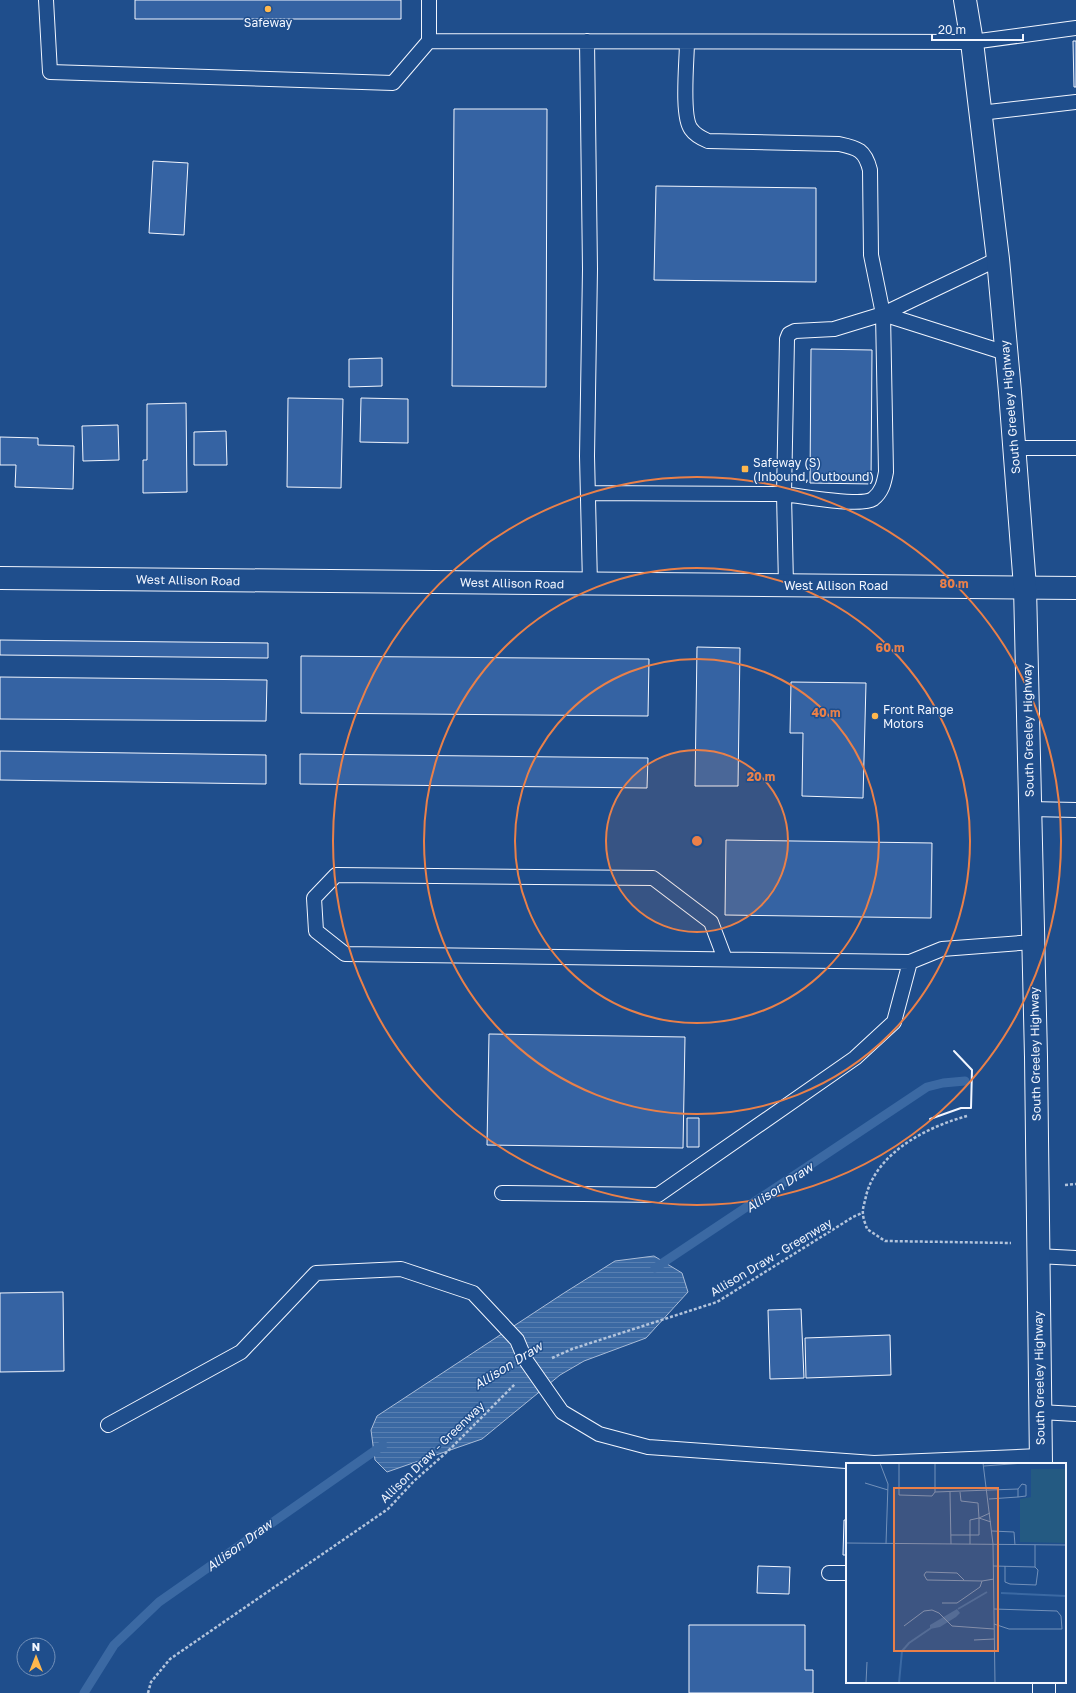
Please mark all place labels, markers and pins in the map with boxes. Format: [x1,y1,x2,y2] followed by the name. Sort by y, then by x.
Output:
[263,4,273,14] marker: Safeway
[244,15,292,30] place label: Safeway
[753,455,874,484] place label: Safeway (S) (Inbound, Outbound)
[740,464,750,474] marker: Safeway (S) (Inbound, Outbound)
[883,702,954,731] place label: Front Range Motors
[870,711,880,721] marker: Front Range Motors
[690,834,704,848] centre of rings

